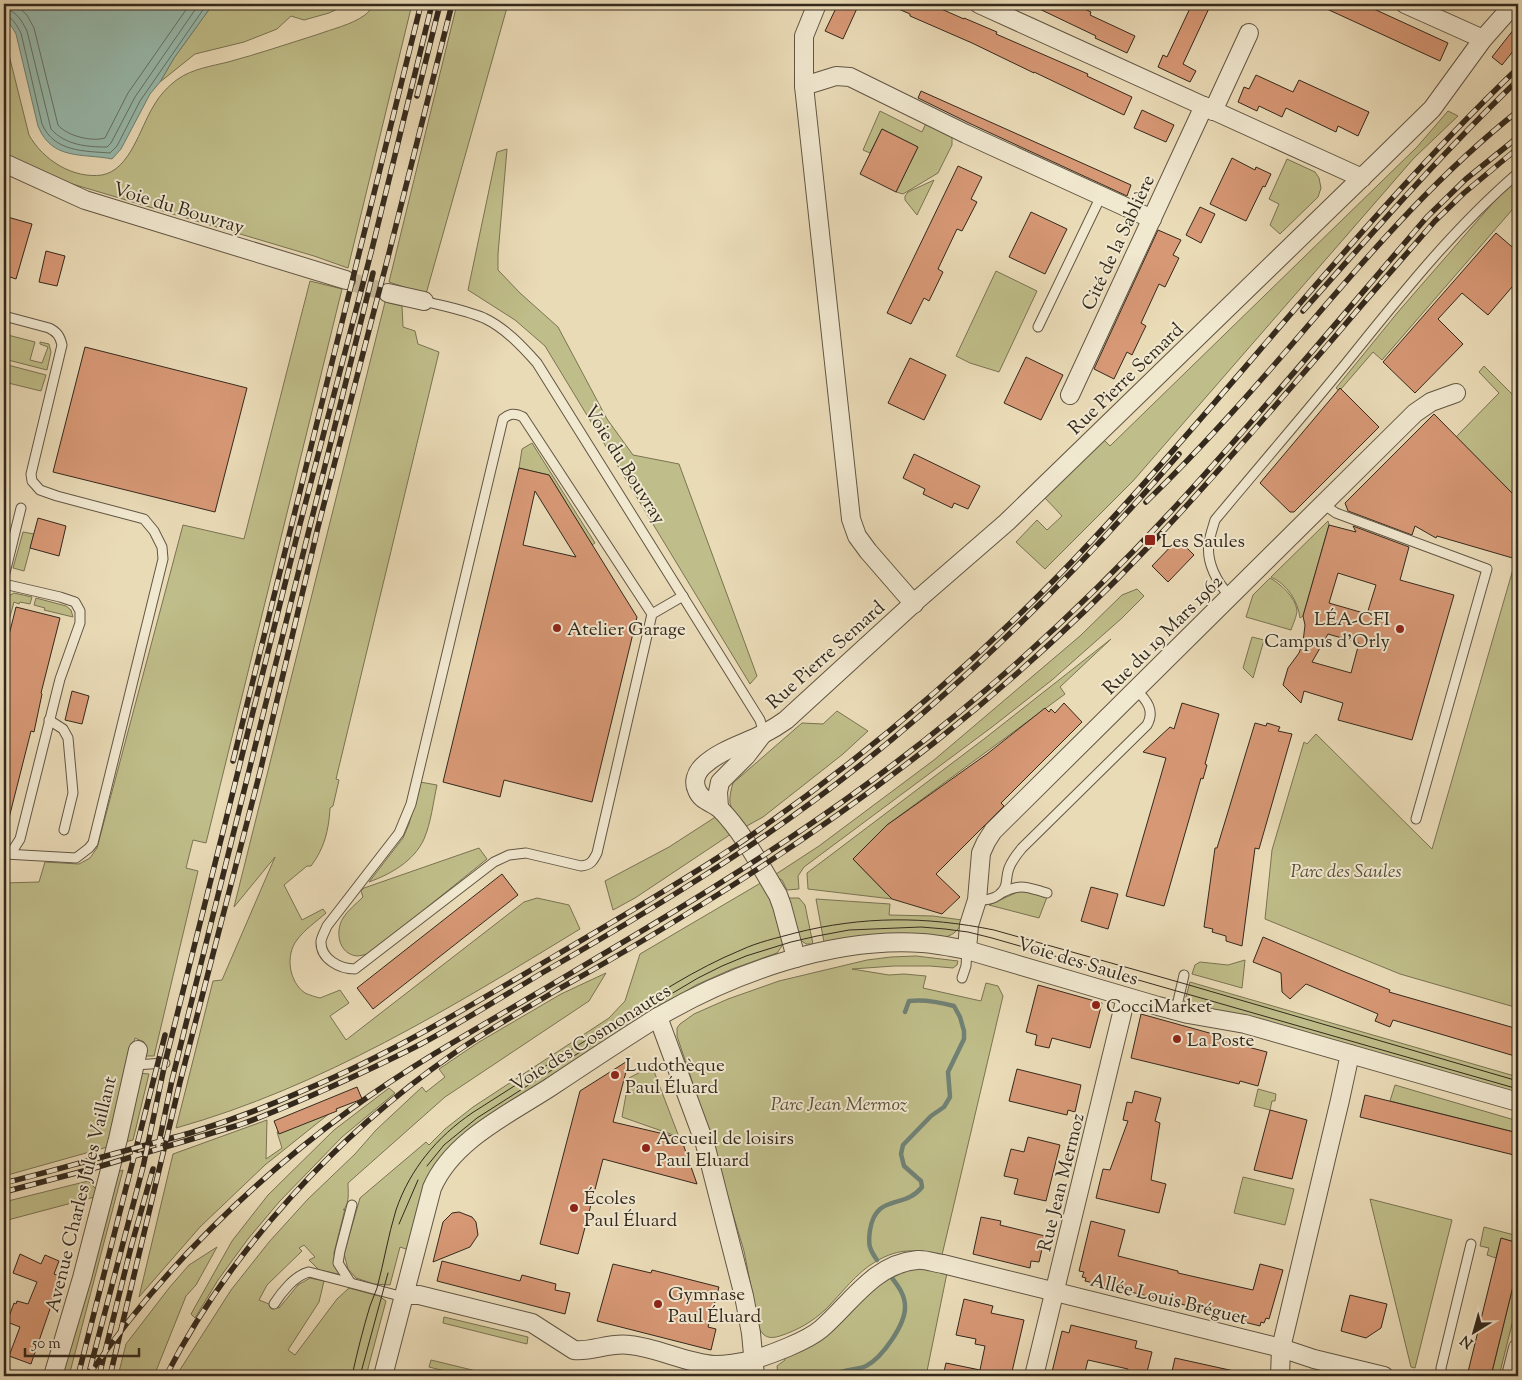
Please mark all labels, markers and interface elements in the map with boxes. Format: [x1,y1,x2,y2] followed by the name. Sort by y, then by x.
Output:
[1076,171,1163,315] street label: Cité de la Sablière
[109,177,248,242] street label: Voie du Bouvray
[1063,317,1191,442] street label: Rue Pierre Semard
[576,401,672,531] street label: Voie du Bouvray
[1161,529,1245,556] place label: Les Saules
[1143,533,1157,547] marker: Les Saules
[1098,569,1230,702] street label: Rue du 19 Mars 1962
[762,595,892,716] street label: Rue Pierre Semard
[1264,607,1391,656] place label: LÉA-CFI Campus d'Orly
[567,617,686,644] place label: Atelier Garage
[551,622,563,634] marker: Atelier Garage
[1394,623,1406,635] marker: LÉA-CFI Campus d'Orly
[1290,859,1402,886] park label: Parc des Saules
[1013,931,1141,994] street label: Voie des Saules
[506,979,677,1100] street label: Voie des Cosmonautes
[1106,994,1212,1021] place label: CocciMarket
[1090,999,1102,1011] marker: CocciMarket
[1187,1028,1255,1055] place label: La Poste
[1171,1033,1183,1045] marker: La Poste
[625,1053,725,1102] place label: Ludothèque Paul Éluard
[609,1069,621,1081] marker: Ludothèque Paul Éluard
[40,1073,125,1315] street label: Avenue Charles Jules Vaillant
[771,1092,908,1119] park label: Parc Jean Mermoz
[1032,1111,1093,1255] street label: Rue Jean Mermoz
[656,1126,794,1175] place label: Accueil de loisirs Paul Eluard
[640,1142,652,1154] marker: Accueil de loisirs Paul Eluard
[584,1186,677,1235] place label: Écoles Paul Éluard
[568,1202,580,1214] marker: Écoles Paul Éluard
[1087,1268,1250,1333] street label: Allée Louis Bréguet
[668,1282,761,1331] place label: Gymnase Paul Éluard
[652,1298,664,1310] marker: Gymnase Paul Éluard
[1450,1308,1500,1358] north arrow
[25,1325,139,1357] scale bar
[1457,1329,1478,1352] text: N
[31,1334,61,1355] text: 50 m

